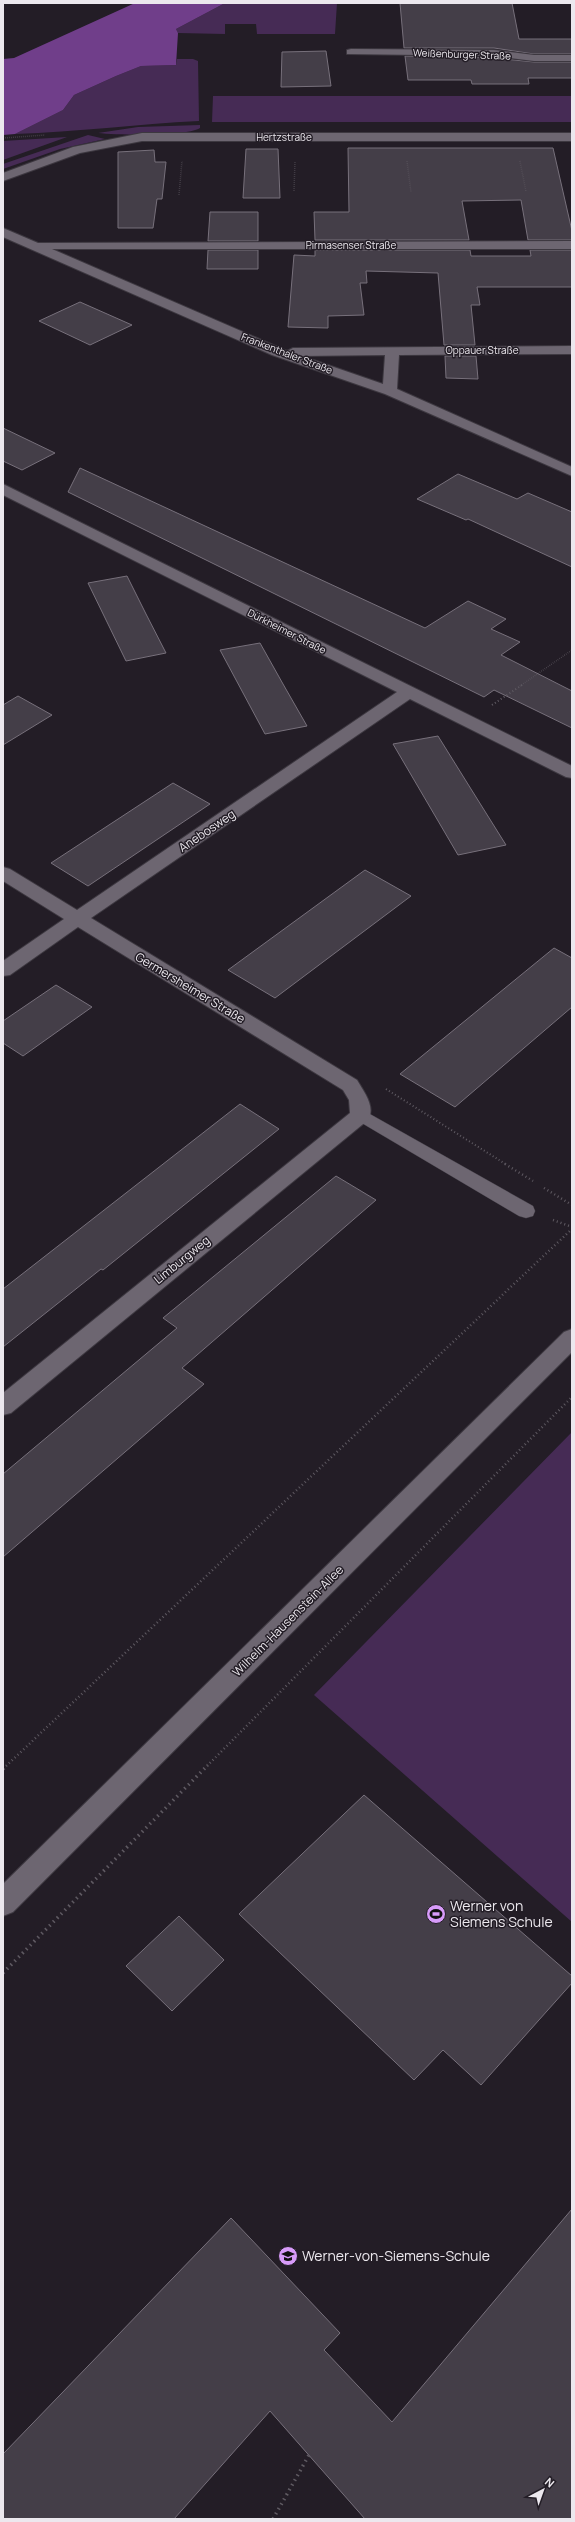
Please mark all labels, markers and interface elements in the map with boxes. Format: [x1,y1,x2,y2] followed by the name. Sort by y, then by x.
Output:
[413,45,511,63] street label: Weißenburger Straße
[256,130,312,144] street label: Hertzstraße
[306,238,396,252] street label: Pirmasenser Straße
[239,329,335,377] street label: Frankenthaler Straße
[446,343,519,357] street label: Oppauer Straße
[245,605,329,657] street label: Dürkheimer Straße
[175,805,238,856] street label: Anebosweg
[132,948,248,1027] street label: Germersheimer Straße
[150,1232,213,1287] street label: Limburgweg
[228,1561,347,1680] street label: Wilhelm-Hausenstein-Allee
[450,1896,553,1931] place label: Werner von Siemens Schule
[425,1903,447,1925] sports icon: Werner von Siemens Schule
[277,2245,299,2267] school or university icon: Werner-von-Siemens-Schule
[302,2246,490,2265] place label: Werner-von-Siemens-Schule
[523,2470,563,2510] north arrow
[542,2474,558,2490] text: N

